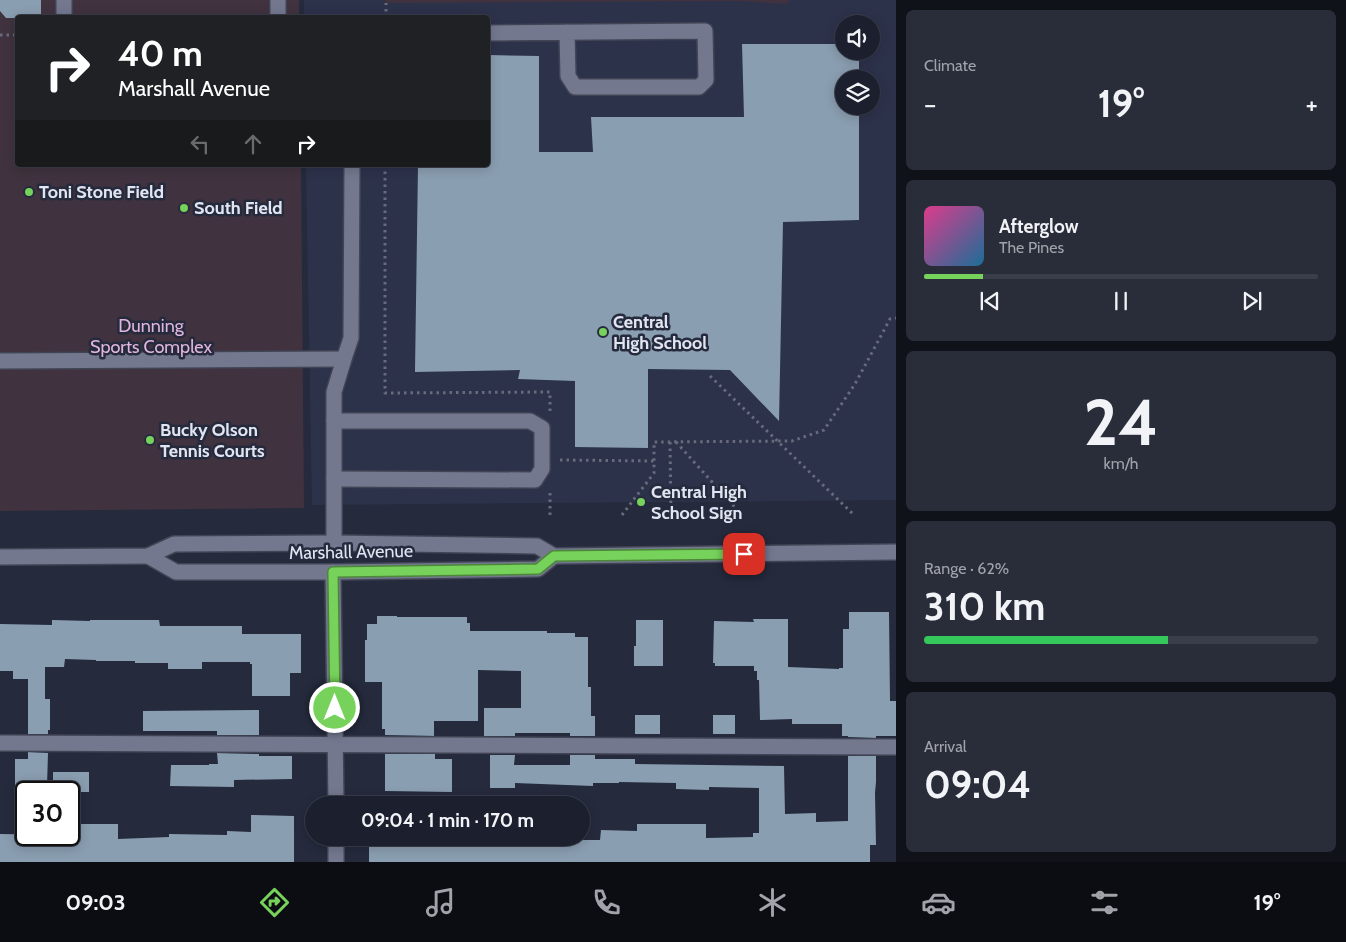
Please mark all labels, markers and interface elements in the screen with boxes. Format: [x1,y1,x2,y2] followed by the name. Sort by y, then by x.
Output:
[835,15,880,115] map controls
[835,15,880,60] button: sound
[118,32,203,75] text: 40 m
[35,35,100,100] icon: right
[924,56,976,75] text: Climate
[835,70,880,115] button: layers
[118,75,270,102] text: Marshall Avenue
[1098,80,1144,127] text: 19°
[924,87,936,121] text: −
[1306,87,1318,121] text: +
[186,130,214,158] icon: left
[239,130,267,158] icon: ahead
[292,130,320,158] icon: right
[39,181,164,203] place label: Toni Stone Field
[23,186,35,198] marker: Toni Stone Field
[194,197,283,219] place label: South Field
[178,202,190,214] marker: South Field
[999,215,1079,238] text: Afterglow
[999,238,1064,257] text: The Pines
[976,287,1004,315] icon: previous
[1107,287,1135,315] icon: pause
[1238,287,1266,315] icon: next
[613,311,707,354] place label: Central High School
[90,315,212,358] park label: Dunning Sports Complex
[597,326,609,338] marker: Central High School
[1084,382,1158,461] text: 24
[160,419,265,462] place label: Bucky Olson Tennis Courts
[144,434,156,446] marker: Bucky Olson Tennis Courts
[1103,454,1139,473] text: km/h
[651,481,747,524] place label: Central High School Sign
[635,496,647,508] marker: Central High School Sign
[723,533,765,575] pin
[289,540,413,564] street label: Marshall Avenue
[730,540,758,568] icon: arrive
[924,559,1009,578] text: Range · 62%
[924,583,1045,630] text: 310 km
[308,681,360,733] position arrow
[924,737,967,756] text: Arrival
[924,761,1031,808] text: 09:04
[15,781,80,846] speed limit sign: 30
[361,809,534,832] text: 09:04 · 1 min · 170 m
[257,885,292,920] icon: directions
[423,885,458,920] icon: music
[589,885,624,920] icon: phone
[755,885,790,920] icon: climate
[921,885,956,920] icon: car
[1087,885,1122,920] icon: filters
[66,889,126,916] text: 09:03
[1253,889,1280,916] text: 19°

